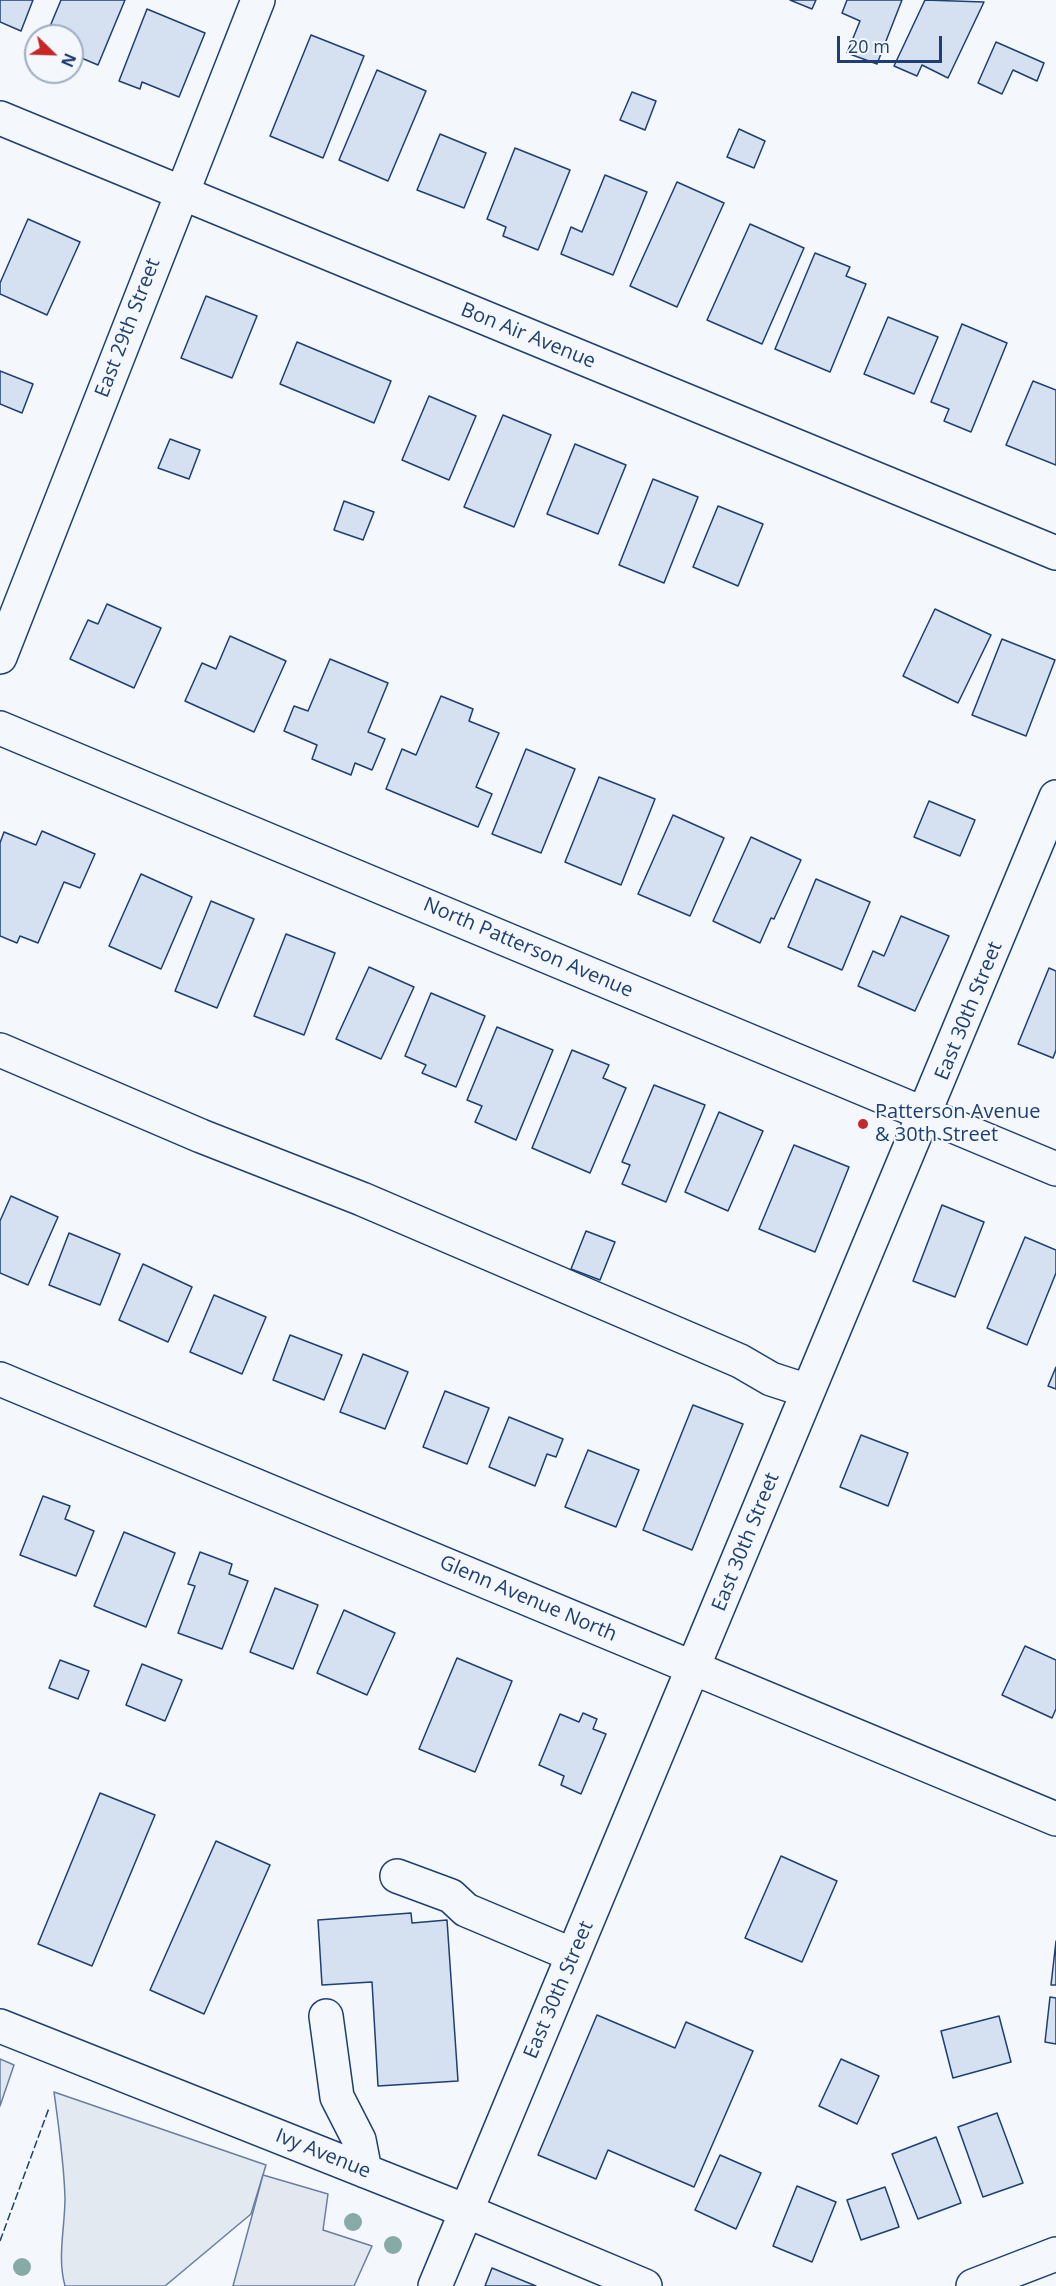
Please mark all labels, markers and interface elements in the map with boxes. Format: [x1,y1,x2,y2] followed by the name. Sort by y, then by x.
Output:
[24,24,84,84] north arrow
[840,24,945,62] scale bar
[848,34,890,58] text: 20 m
[56,50,81,71] text: N
[90,255,166,401] street label: East 29th Street
[457,298,599,374] street label: Bon Air Avenue
[420,893,636,1003] street label: North Patterson Avenue
[930,938,1008,1084] street label: East 30th Street
[875,1100,1040,1147] place label: Patterson Avenue & 30th Street
[856,1117,870,1131] marker: Patterson Avenue & 30th Street
[707,1469,785,1615] street label: East 30th Street
[436,1551,620,1647] street label: Glenn Avenue North
[519,1917,599,2063] street label: East 30th Street
[272,2124,374,2184] street label: Ivy Avenue

